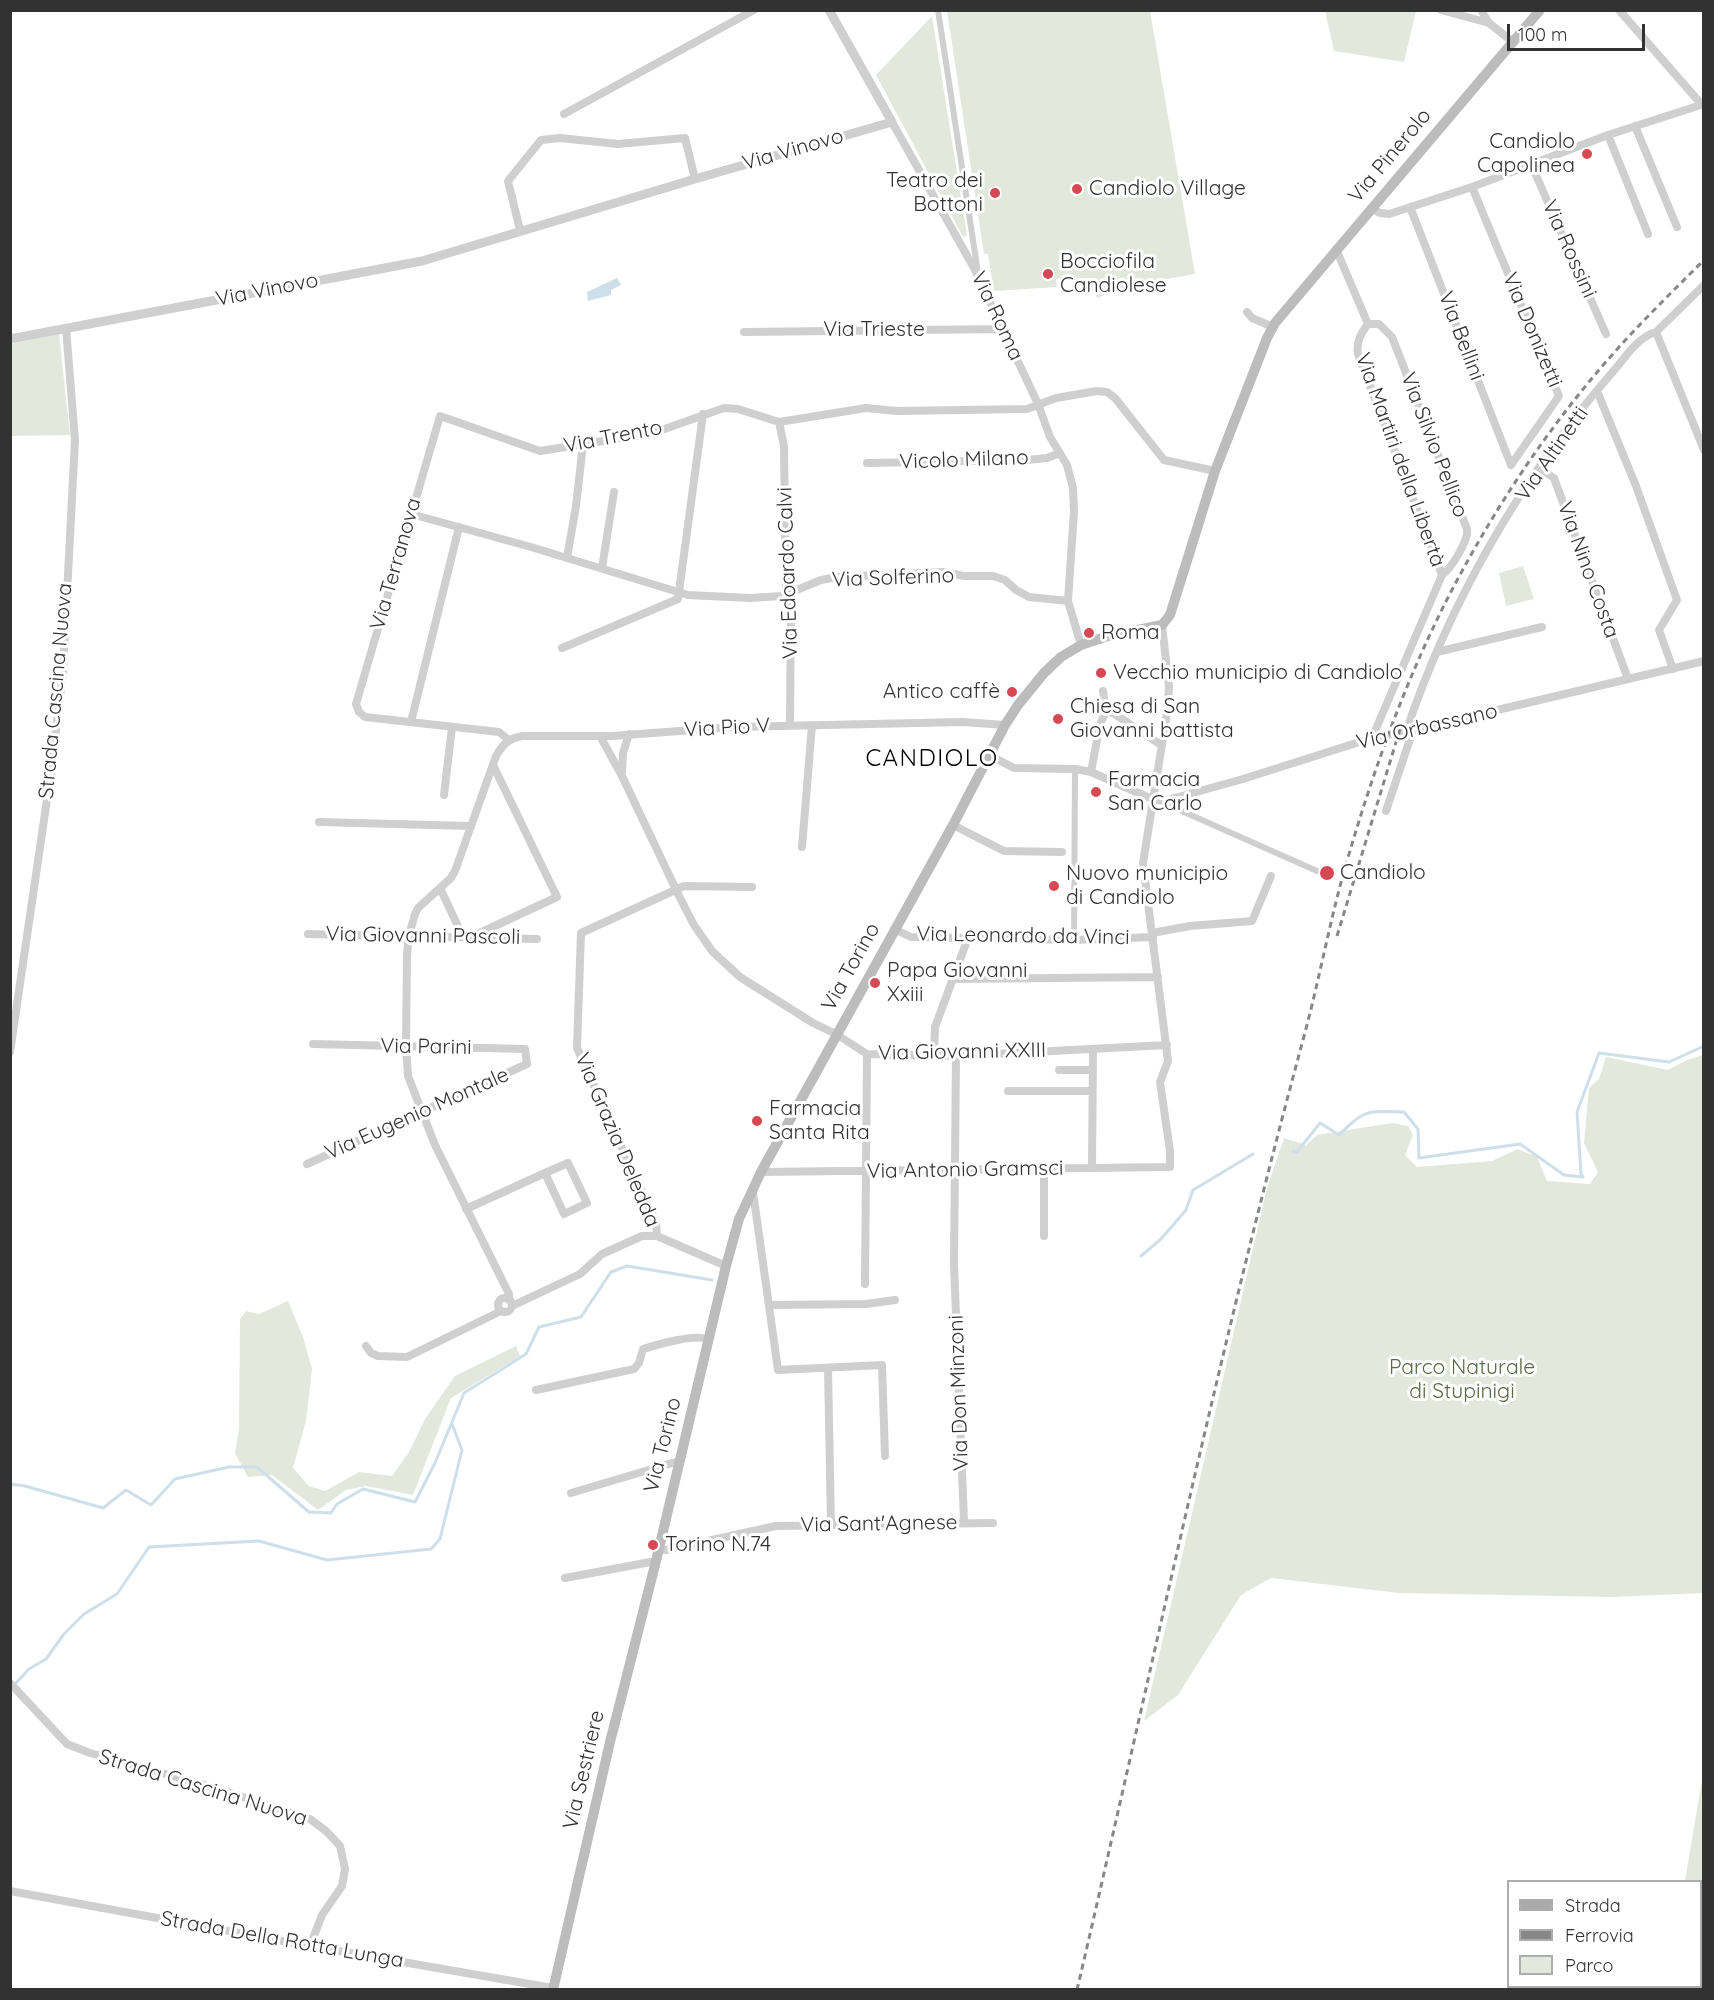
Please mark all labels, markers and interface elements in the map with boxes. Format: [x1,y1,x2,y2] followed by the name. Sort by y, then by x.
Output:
[1510,12,1648,50] scale bar
[1518,23,1567,46] text: 100 m
[1343,104,1437,208] street label: Via Pinerolo
[740,124,846,176] street label: Via Vinovo
[1477,129,1575,179] place label: Candiolo Capolinea
[1580,147,1594,161] marker: Candiolo Capolinea
[886,168,983,218] place label: Teatro dei Bottoni
[1089,176,1246,202] place label: Candiolo Village
[1070,182,1084,196] marker: Candiolo Village
[988,186,1002,200] marker: Teatro dei Bottoni
[1536,196,1602,302] street label: Via Rossini
[1060,249,1167,299] place label: Bocciofila Candiolese
[965,267,1029,365] street label: Via Roma
[1041,267,1055,281] marker: Bocciofila Candiolese
[214,268,320,312] street label: Via Vinovo
[1497,269,1567,391] street label: Via Donizetti
[1433,288,1489,384] street label: Via Bellini
[823,317,925,343] street label: Via Trieste
[1350,350,1450,570] street label: Via Martiri della Libertà
[1395,369,1473,521] street label: Via Silvio Pellico
[1510,402,1594,506] street label: Via Altinetti
[562,415,664,459] street label: Via Trento
[899,445,1029,475] street label: Vicolo Milano
[772,487,804,659] street label: Via Edoardo Calvi
[365,495,427,633] street label: Via Terranova
[1552,498,1624,642] street label: Via Nino Costa
[831,563,955,593] street label: Via Solferino
[34,582,78,800] street label: Strada Cascina Nuova
[1101,620,1160,646] place label: Roma
[1082,626,1096,640] marker: Roma
[1113,660,1402,686] place label: Vecchio municipio di Candiolo
[1094,666,1108,680] marker: Vecchio municipio di Candiolo
[883,679,1000,705] place label: Antico caffè
[1005,685,1019,699] marker: Antico caffè
[1070,694,1234,744] place label: Chiesa di San Giovanni battista
[1354,699,1500,755] street label: Via Orbassano
[1051,712,1065,726] marker: Chiesa di San Giovanni battista
[683,713,771,743] street label: Via Pio V
[865,745,999,773] district label: CANDIOLO
[1108,767,1202,817] place label: Farmacia San Carlo
[1089,785,1103,799] marker: Farmacia San Carlo
[1340,860,1426,886] place label: Candiolo
[1066,861,1228,911] place label: Nuovo municipio di Candiolo
[1318,864,1336,882] marker: Candiolo
[1047,879,1061,893] marker: Nuovo municipio di Candiolo
[816,918,886,1016] street label: Via Torino
[325,922,521,950] street label: Via Giovanni Pascoli
[916,922,1130,950] street label: Via Leonardo da Vinci
[887,958,1028,1008] place label: Papa Giovanni Xxiii
[868,976,882,990] marker: Papa Giovanni Xxiii
[380,1034,472,1060] street label: Via Parini
[878,1038,1046,1066] street label: Via Giovanni XXIII
[569,1049,665,1231] street label: Via Grazia Deledda
[321,1062,513,1166] street label: Via Eugenio Montale
[769,1096,870,1146] place label: Farmacia Santa Rita
[750,1114,764,1128] marker: Farmacia Santa Rita
[866,1156,1064,1184] street label: Via Antonio Gramsci
[944,1315,974,1471] street label: Via Don Minzoni
[1389,1355,1535,1405] park label: Parco Naturale di Stupinigi
[639,1395,687,1495] street label: Via Torino
[800,1510,958,1538] street label: Via Sant'Agnese
[665,1532,771,1558] place label: Torino N.74
[646,1538,660,1552] marker: Torino N.74
[558,1708,610,1832] street label: Via Sestriere
[96,1744,310,1832] street label: Strada Cascina Nuova
[1507,1880,1702,1988] legend
[1565,1894,1621,1917] text: Strada
[159,1906,405,1974] street label: Strada Della Rotta Lunga
[1565,1924,1634,1947] text: Ferrovia
[1565,1954,1613,1977] text: Parco

